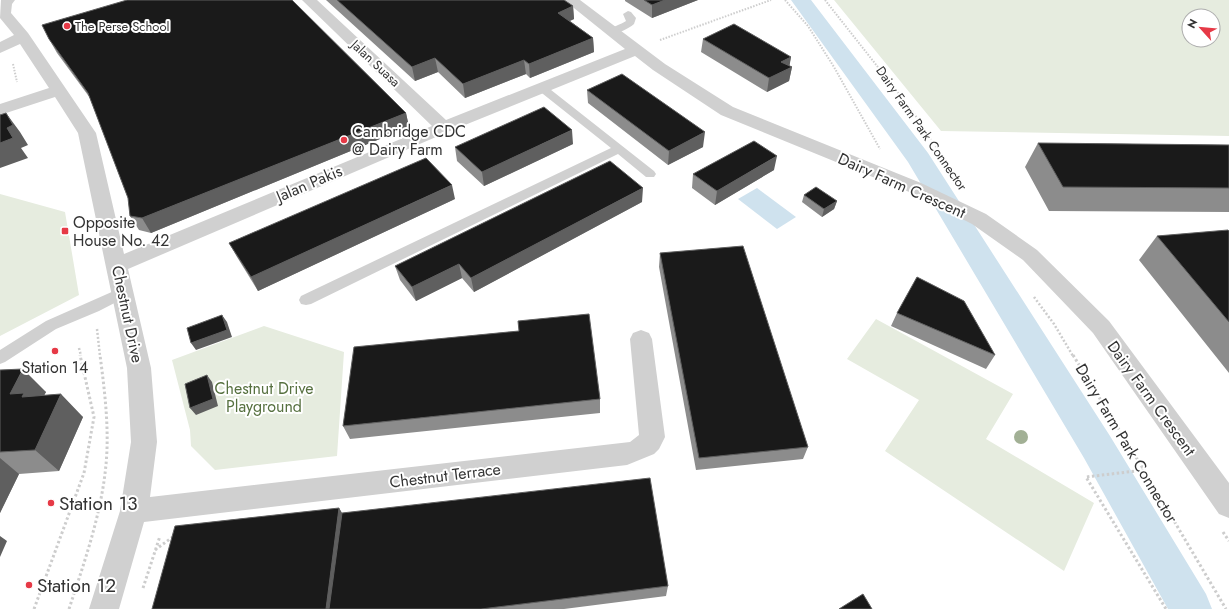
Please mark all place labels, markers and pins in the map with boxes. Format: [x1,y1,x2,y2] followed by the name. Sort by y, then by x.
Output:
[75,17,170,36] place label: The Perse School
[62,21,72,31] marker: The Perse School
[352,120,466,161] place label: Cambridge CDC @ Dairy Farm
[339,135,349,145] marker: Cambridge CDC @ Dairy Farm
[73,211,169,252] place label: Opposite House No. 42
[60,226,70,236] marker: Opposite House No. 42
[50,346,60,356] marker: Station 14
[22,356,88,379] place label: Station 14
[59,490,138,517] place label: Station 13
[46,498,56,508] marker: Station 13
[37,572,116,599] place label: Station 12
[24,580,34,590] marker: Station 12

